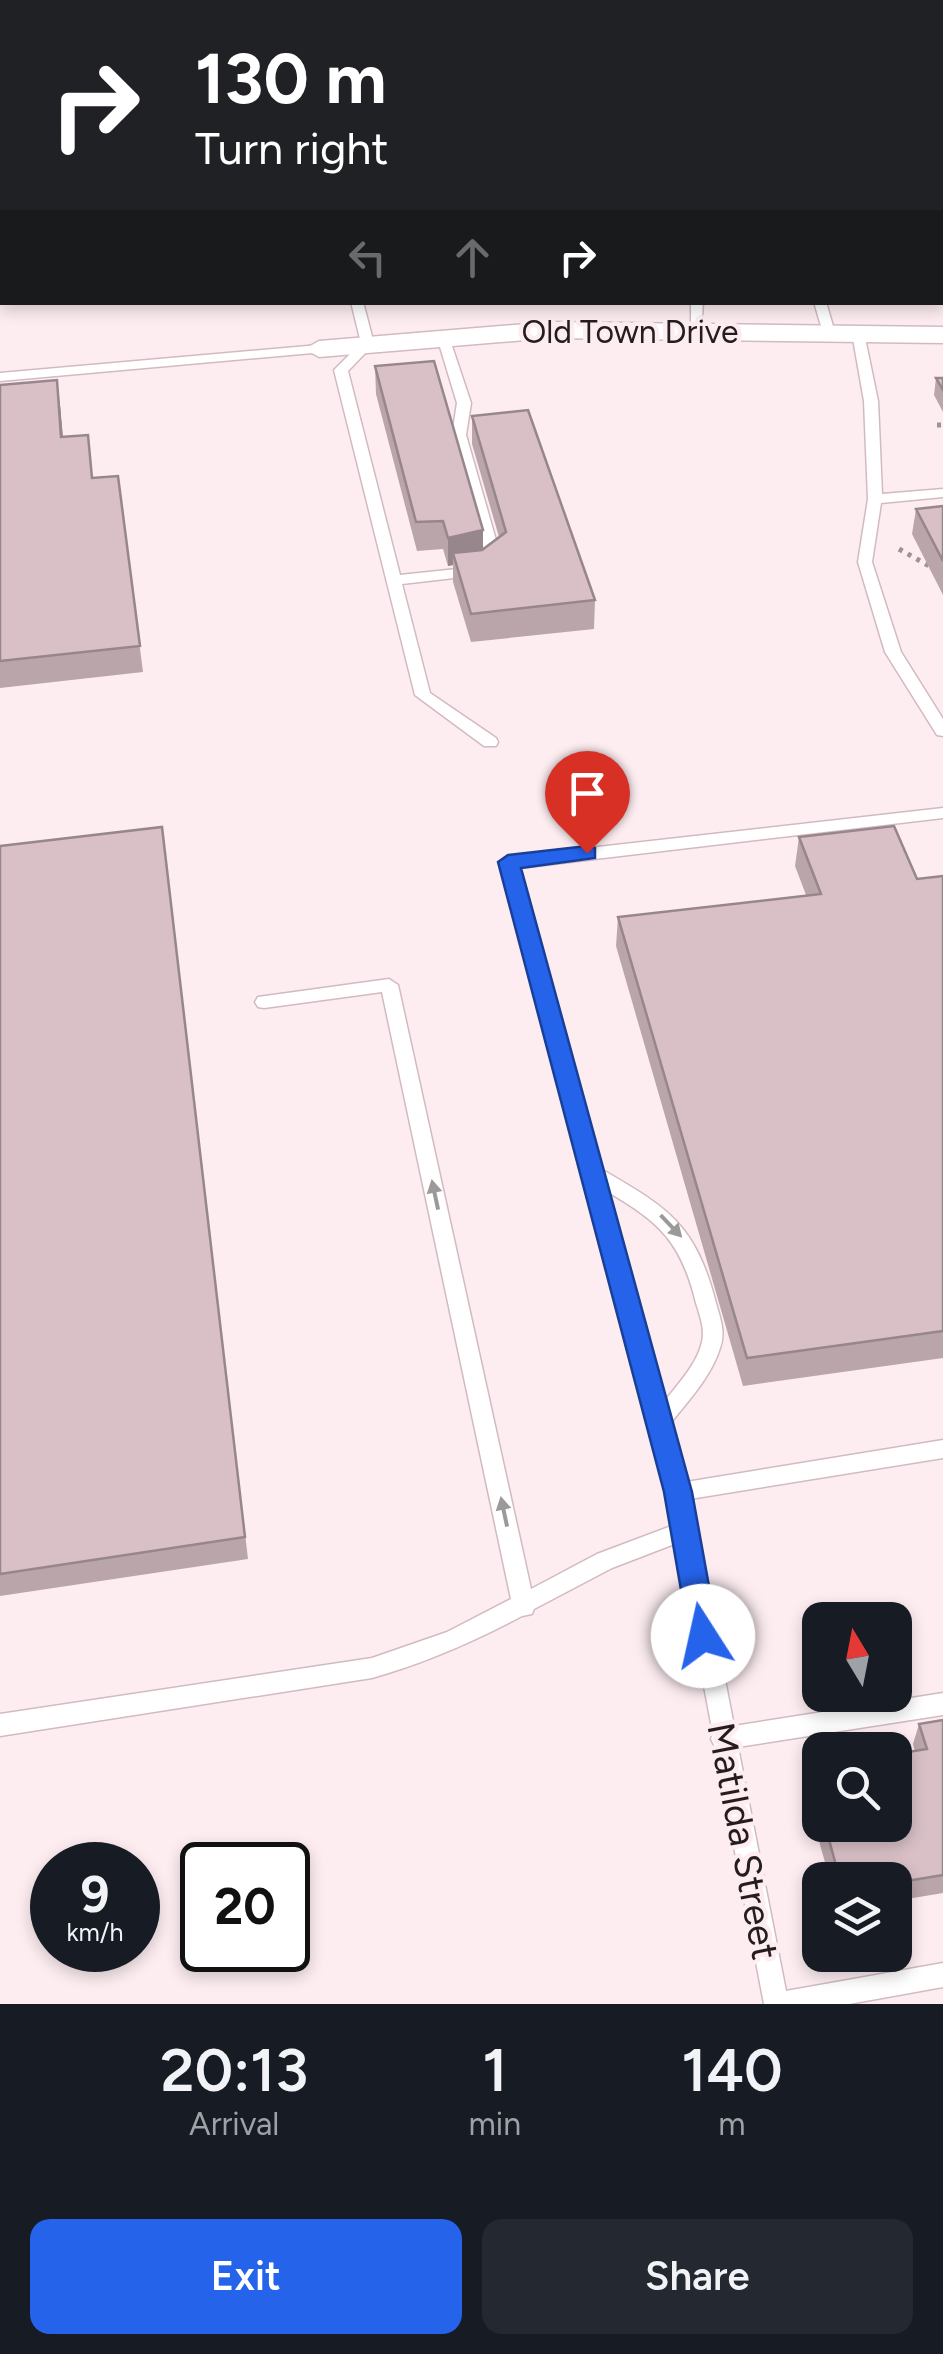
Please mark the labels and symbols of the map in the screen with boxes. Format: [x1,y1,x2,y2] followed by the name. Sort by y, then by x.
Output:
[521,313,739,351] street label: Old Town Drive
[545,751,630,854] pin
[426,1179,442,1210] one-way arrow
[659,1213,682,1237] one-way arrow
[495,1496,511,1527] one-way arrow
[651,1584,755,1688] position arrow
[802,1602,912,1712] north arrow
[697,1719,789,1963] street label: Matilda Street
[180,1842,310,1972] speed limit sign: 20

